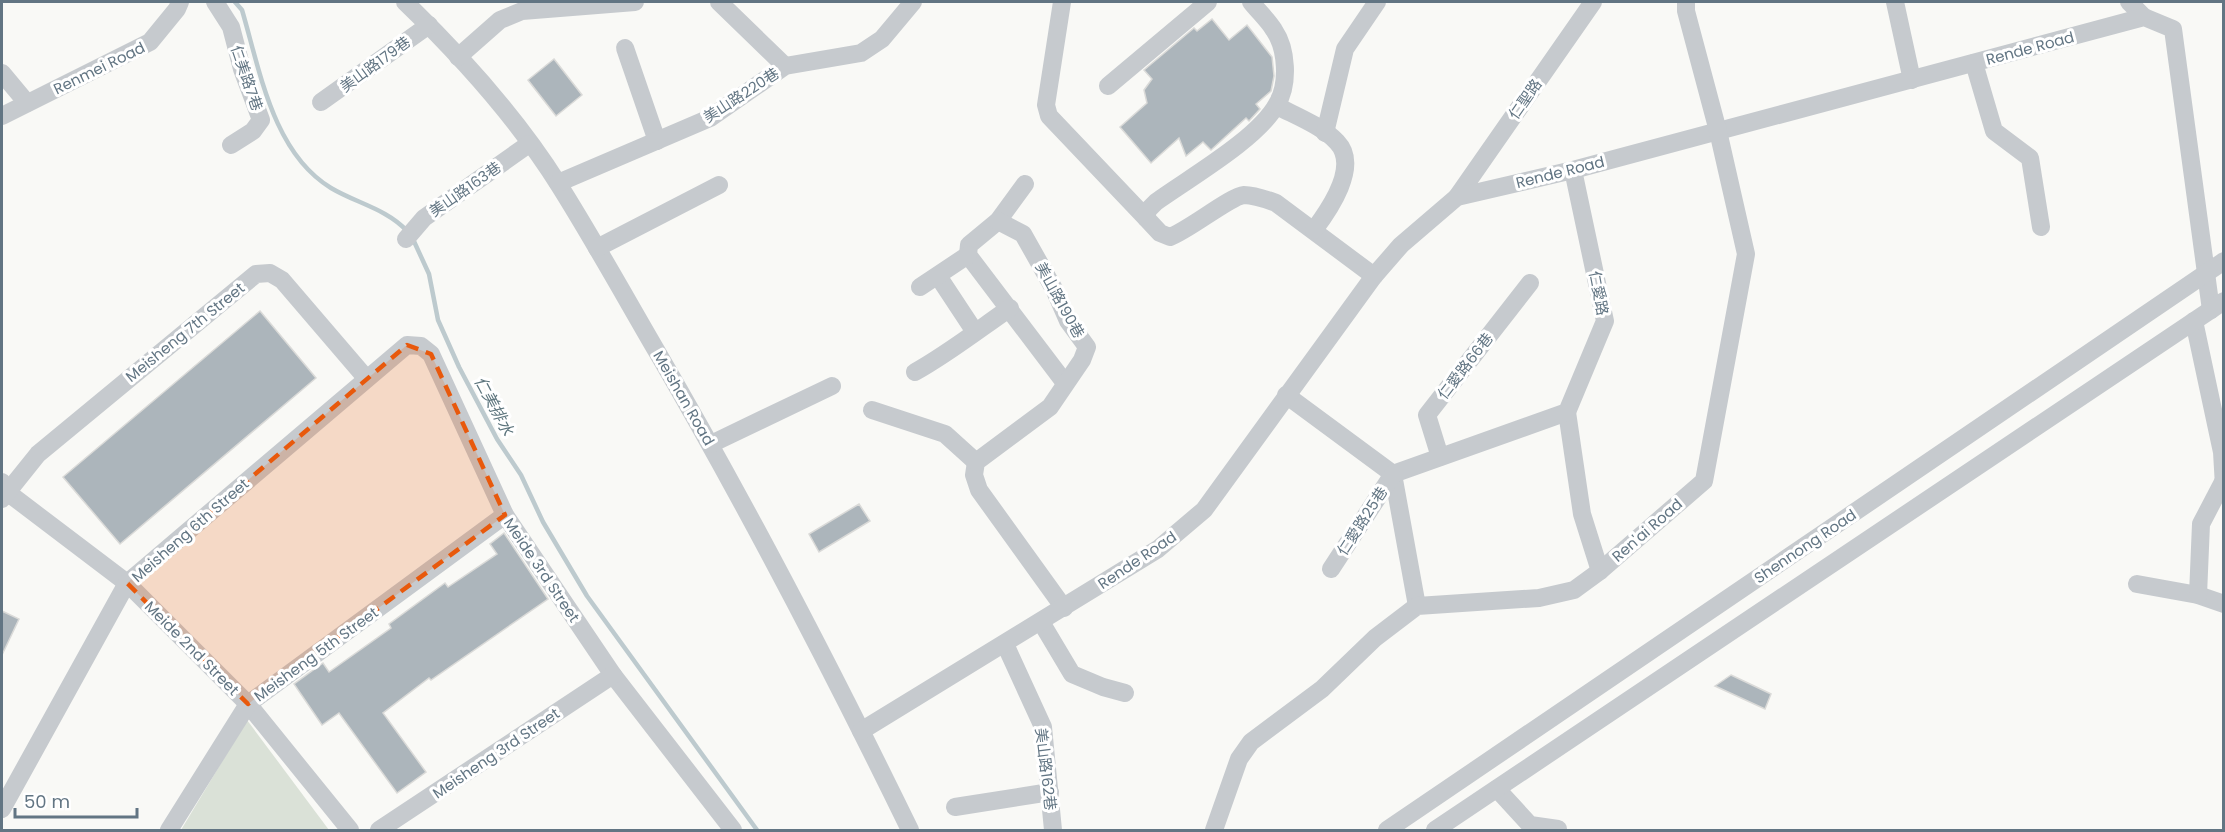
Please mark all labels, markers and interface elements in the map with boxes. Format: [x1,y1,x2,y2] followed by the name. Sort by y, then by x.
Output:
[1984,26,2076,70] street label: Rende Road
[335,31,415,97] street label: 美山路179巷
[50,37,148,99] street label: Renmei Road
[226,42,268,114] street label: 仁美路7巷
[699,63,783,127] street label: 美山路220巷
[1503,75,1547,123] street label: 仁聖路
[1514,151,1606,193] street label: Rende Road
[425,157,505,221] street label: 美山路163巷
[1031,258,1089,342] street label: 美山路190巷
[1584,269,1614,317] street label: 仁愛路
[121,277,249,387] street label: Meisheng 7th Street
[1432,328,1498,404] street label: 仁愛路66巷
[648,347,720,449] street label: Meishan Road
[469,372,520,441] water label: 仁美排水
[127,473,253,587] street label: Meisheng 6th Street
[1332,483,1392,559] street label: 仁愛路25巷
[1607,493,1687,567] street label: Ren'ai Road
[1750,504,1860,588] street label: Shennong Road
[499,514,585,626] street label: Meide 3rd Street
[1094,526,1180,594] street label: Rende Road
[140,596,244,700] street label: Meide 2nd Street
[250,602,382,706] street label: Meisheng 5th Street
[428,703,564,803] street label: Meisheng 3rd Street
[1031,727,1061,811] street label: 美山路162巷
[15,781,136,819] scale bar
[24,789,70,814] text: 50 m

